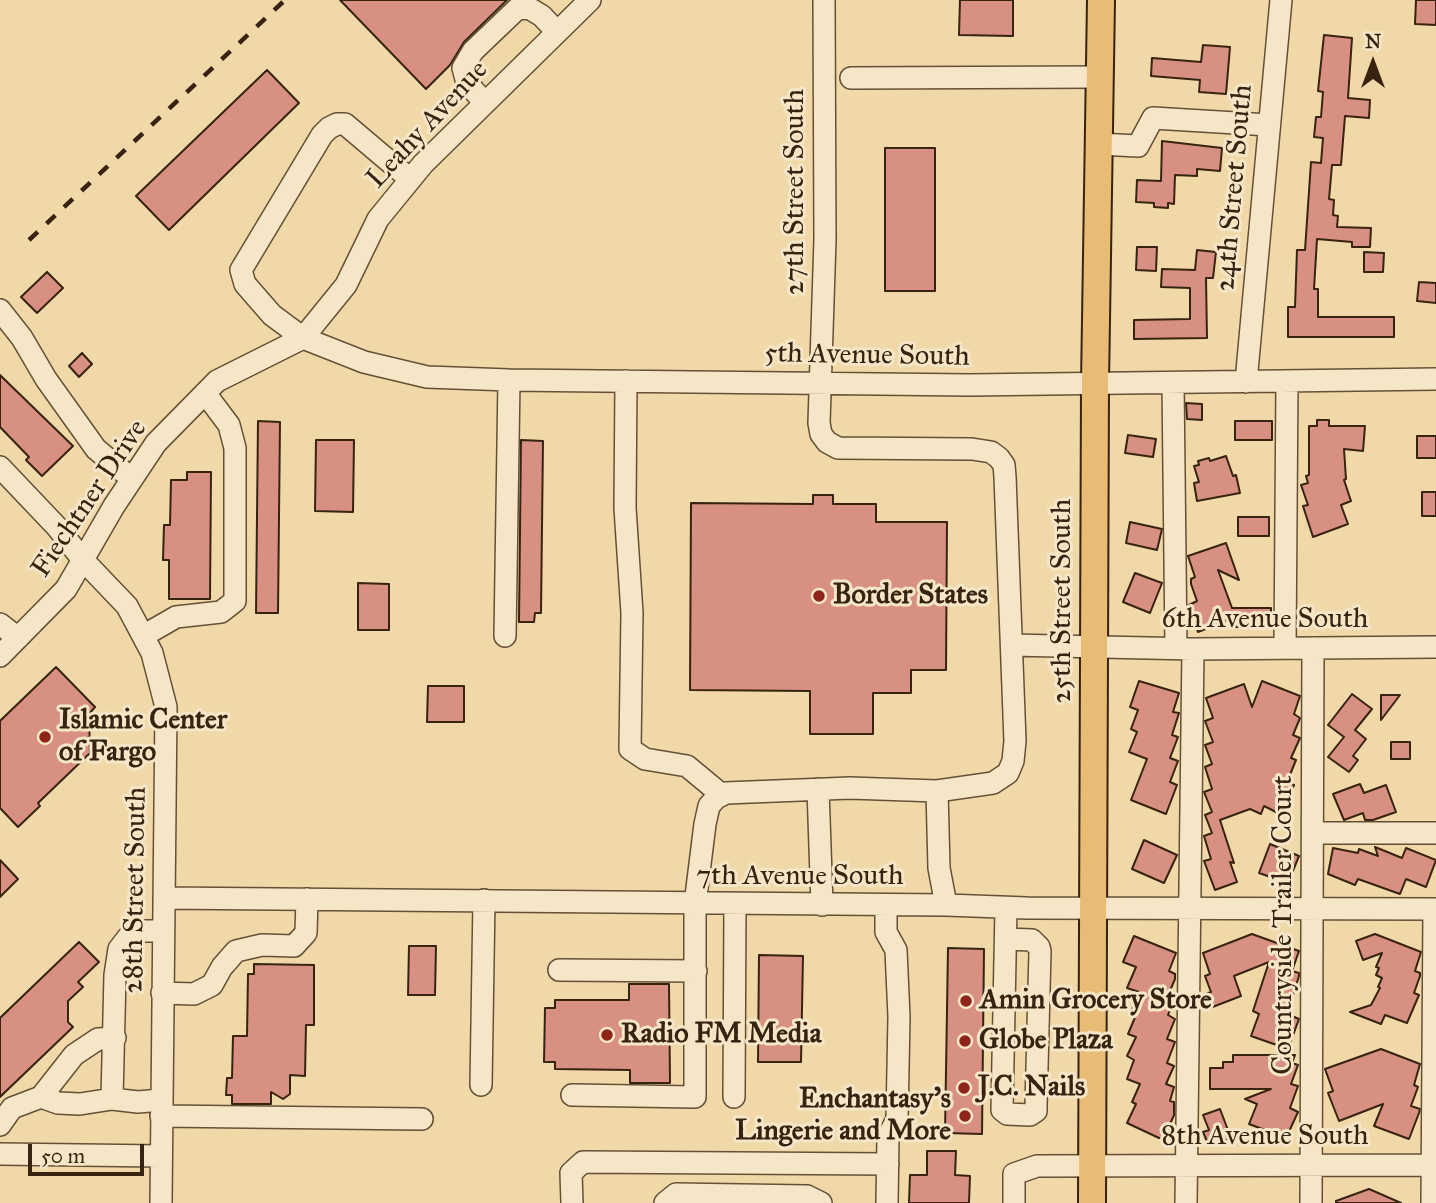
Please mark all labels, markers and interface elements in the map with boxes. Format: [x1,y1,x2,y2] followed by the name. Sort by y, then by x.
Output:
[1338,28,1408,98] north arrow
[1365,30,1381,53] text: N
[360,54,496,196] street label: Leahy Avenue
[1209,83,1261,293] street label: 24th Street South
[779,89,813,295] street label: 27th Street South
[764,337,970,375] street label: 5th Avenue South
[25,414,155,584] street label: Fiechtner Drive
[1046,499,1080,703] street label: 25th Street South
[833,579,988,613] place label: Border States
[811,588,827,604] marker: Border States
[1162,603,1368,637] street label: 6th Avenue South
[59,704,227,770] place label: Islamic Center of Fargo
[37,729,53,745] marker: Islamic Center of Fargo
[1267,775,1301,1075] street label: Countryside Trailer Court
[117,786,155,994] street label: 28th Street South
[696,860,904,894] street label: 7th Avenue South
[980,984,1212,1018] place label: Amin Grocery Store
[958,993,974,1009] marker: Amin Grocery Store
[621,1018,822,1052] place label: Radio FM Media
[979,1024,1113,1058] place label: Globe Plaza
[599,1027,615,1043] marker: Radio FM Media
[957,1033,973,1049] marker: Globe Plaza
[978,1071,1085,1105] place label: J.C. Nails
[956,1080,972,1096] marker: J.C. Nails
[735,1083,951,1149] place label: Enchantasy's Lingerie and More
[957,1108,973,1124] marker: Enchantasy's Lingerie and More
[1161,1120,1369,1154] street label: 8th Avenue South
[32,1130,147,1174] scale bar
[41,1143,85,1169] text: 50 m

